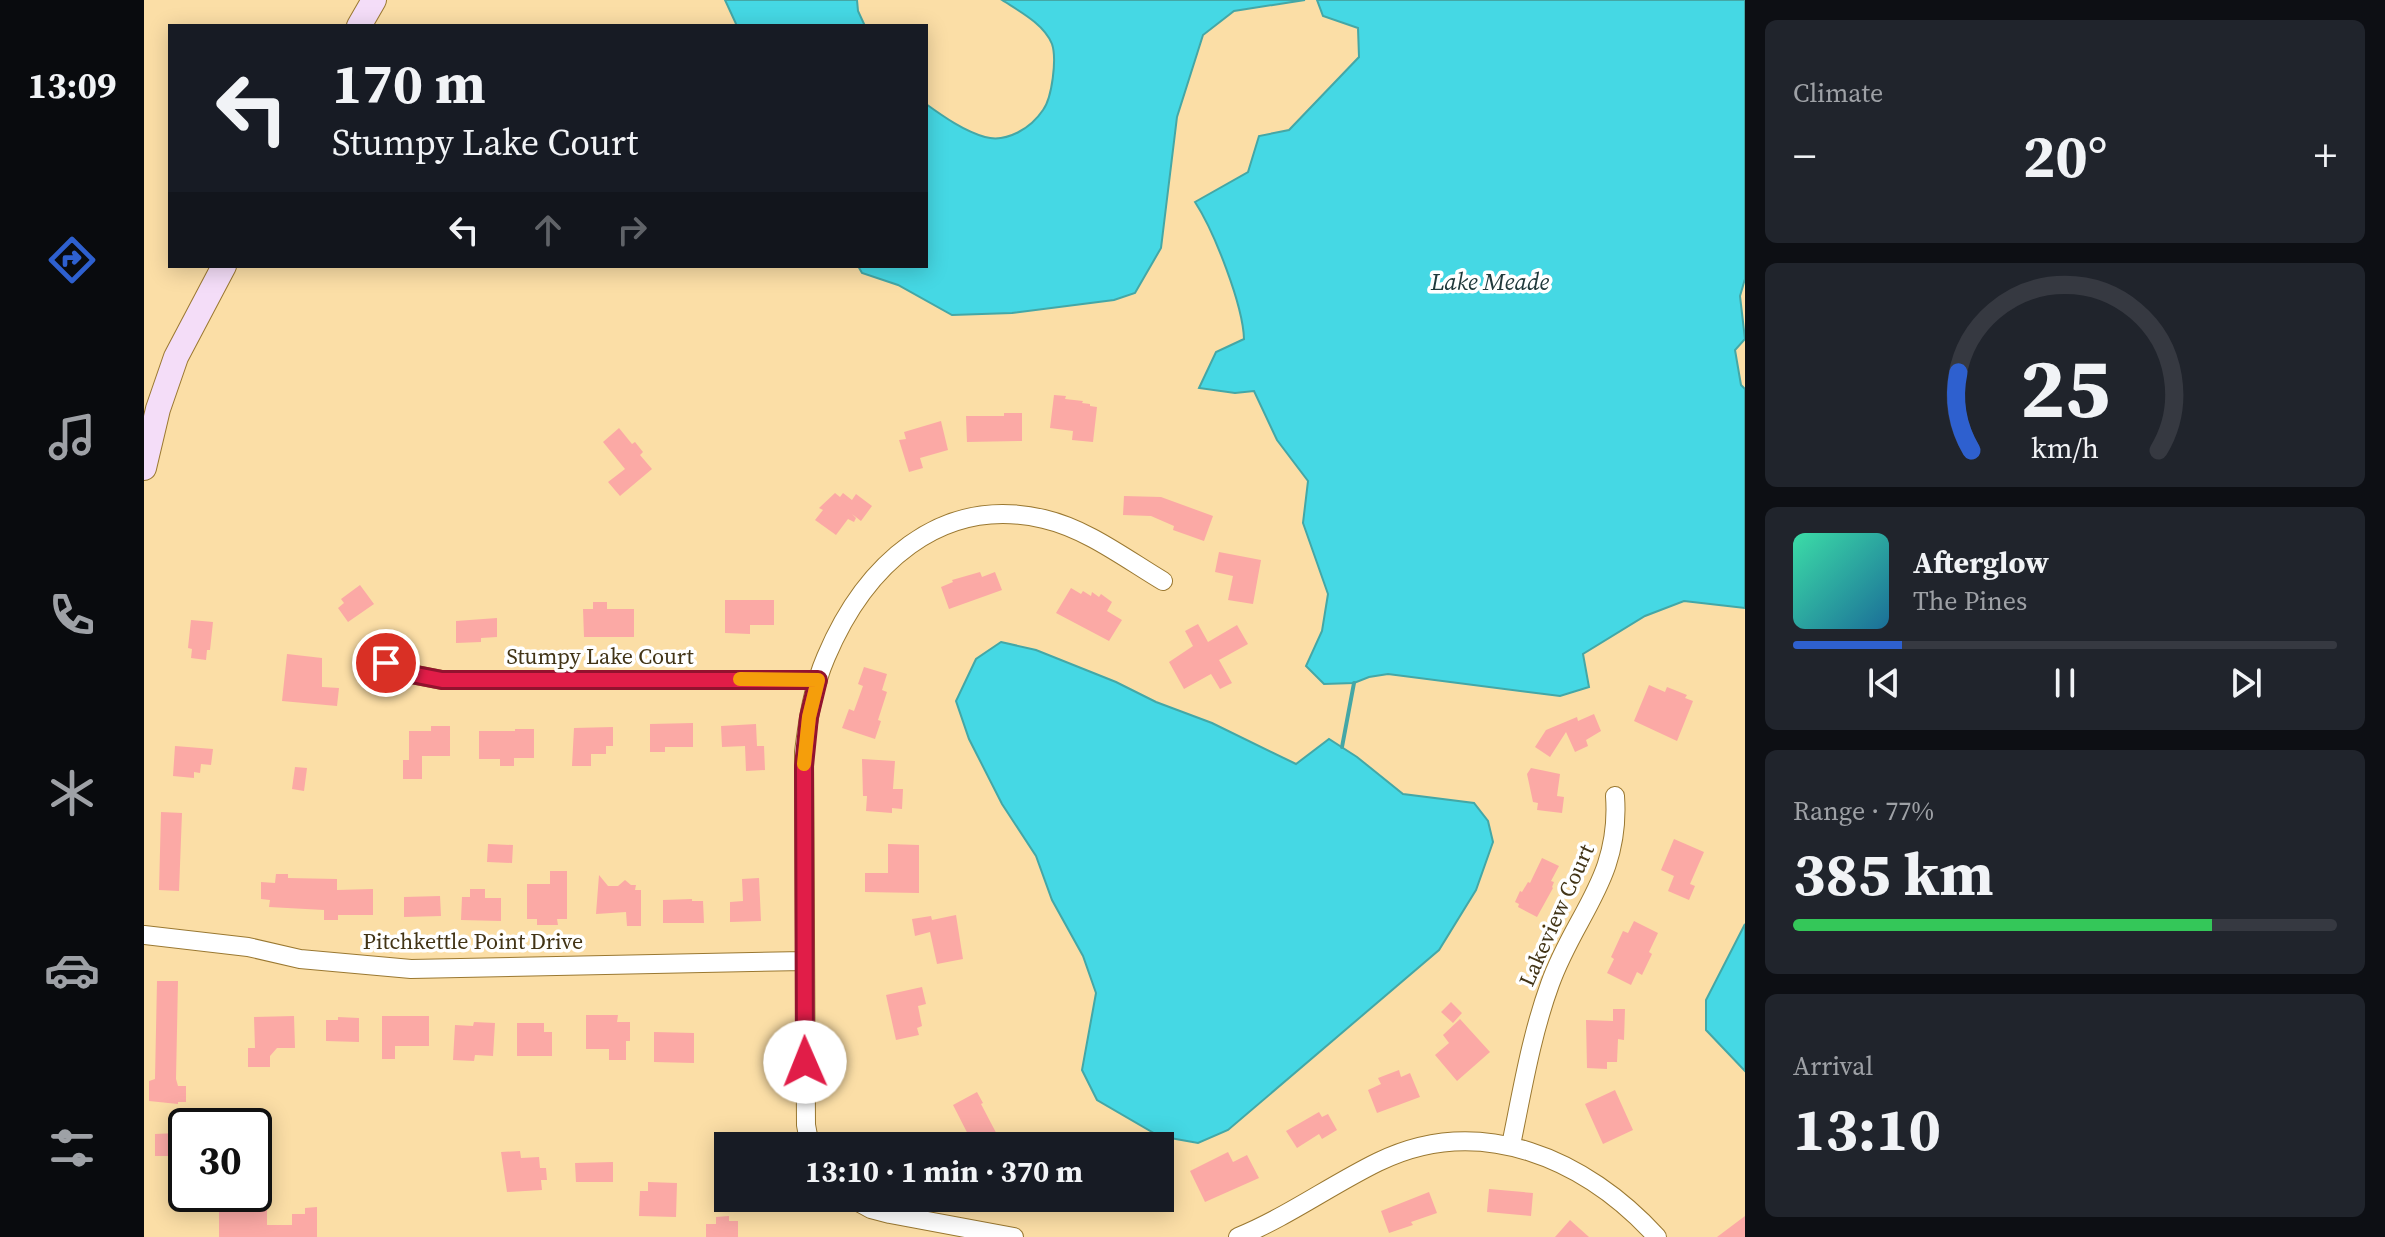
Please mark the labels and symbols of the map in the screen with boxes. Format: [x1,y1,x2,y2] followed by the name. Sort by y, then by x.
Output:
[1430,265,1550,298] water label: Lake Meade
[352,629,420,697] pin
[506,641,694,671] street label: Stumpy Lake Court
[1511,838,1601,991] street label: Lakeview Court
[363,926,583,956] street label: Pitchkettle Point Drive
[763,1020,847,1104] position arrow
[168,1108,272,1212] speed limit sign: 30

